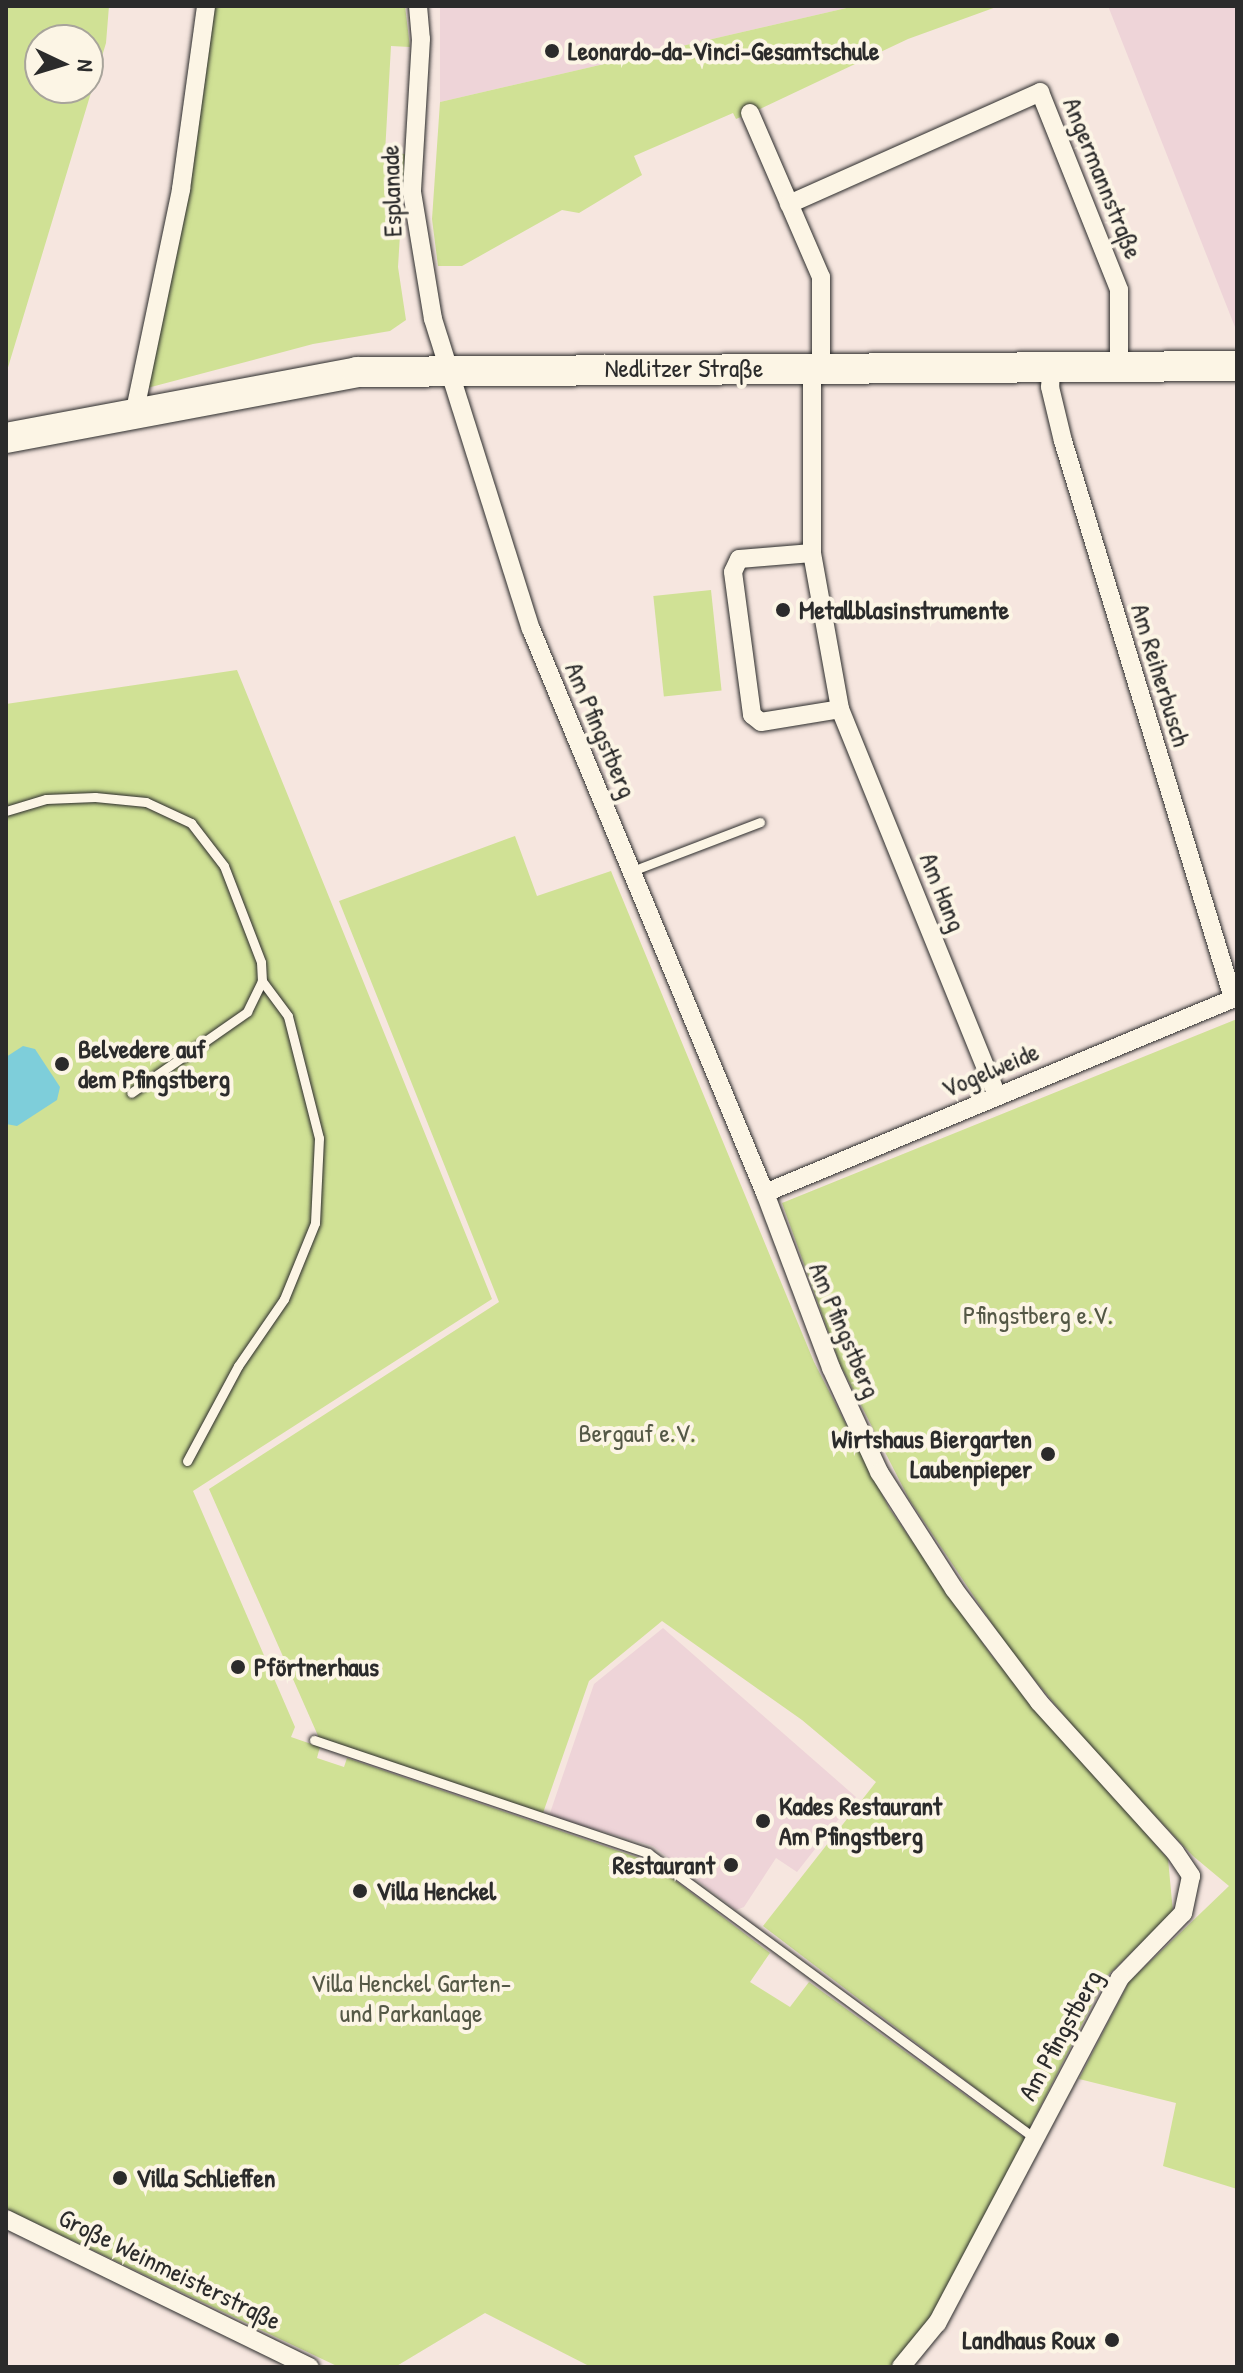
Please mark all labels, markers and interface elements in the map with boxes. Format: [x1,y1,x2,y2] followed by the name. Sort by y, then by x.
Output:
[24,24,104,104] north arrow
[568,35,879,67] place label: Leonardo-da-Vinci-Gesamtschule
[543,42,561,60] marker: Leonardo-da-Vinci-Gesamtschule
[71,59,101,72] text: N
[1057,93,1149,263] street label: Angermannstraße
[374,144,408,238] street label: Esplanade
[605,352,763,384] street label: Nedlitzer Straße
[799,594,1009,626] place label: Metallblasinstrumente
[1124,600,1198,750] street label: Am Reiherbusch
[774,601,792,619] marker: Metallblasinstrumente
[558,658,644,802] street label: Am Pfingstberg
[913,848,973,936] street label: Am Hang
[78,1033,230,1094] place label: Belvedere auf dem Pfingstberg
[937,1036,1043,1104] street label: Vogelweide
[53,1055,71,1073] marker: Belvedere auf dem Pfingstberg
[802,1258,888,1402] street label: Am Pfingstberg
[963,1299,1113,1331] park label: Pfingstberg e.V.
[578,1417,696,1449] park label: Bergauf e.V.
[832,1423,1032,1484] place label: Wirtshaus Biergarten Laubenpieper
[1039,1445,1057,1463] marker: Wirtshaus Biergarten Laubenpieper
[254,1651,379,1683] place label: Pförtnerhaus
[229,1658,247,1676] marker: Pförtnerhaus
[779,1790,942,1852] place label: Kades Restaurant Am Pfingstberg
[754,1812,772,1830] marker: Kades Restaurant Am Pfingstberg
[612,1849,715,1881] place label: Restaurant
[722,1856,740,1874] marker: Restaurant
[376,1875,496,1907] place label: Villa Henckel
[351,1882,369,1900] marker: Villa Henckel
[1011,1964,1109,2106] street label: Am Pfingstberg
[311,1967,511,2028] park label: Villa Henckel Garten- und Parkanlage
[136,2162,276,2194] place label: Villa Schlieffen
[111,2169,129,2187] marker: Villa Schlieffen
[54,2202,286,2336] street label: Große Weinmeisterstraße
[962,2324,1096,2356] place label: Landhaus Roux
[1103,2331,1121,2349] marker: Landhaus Roux

